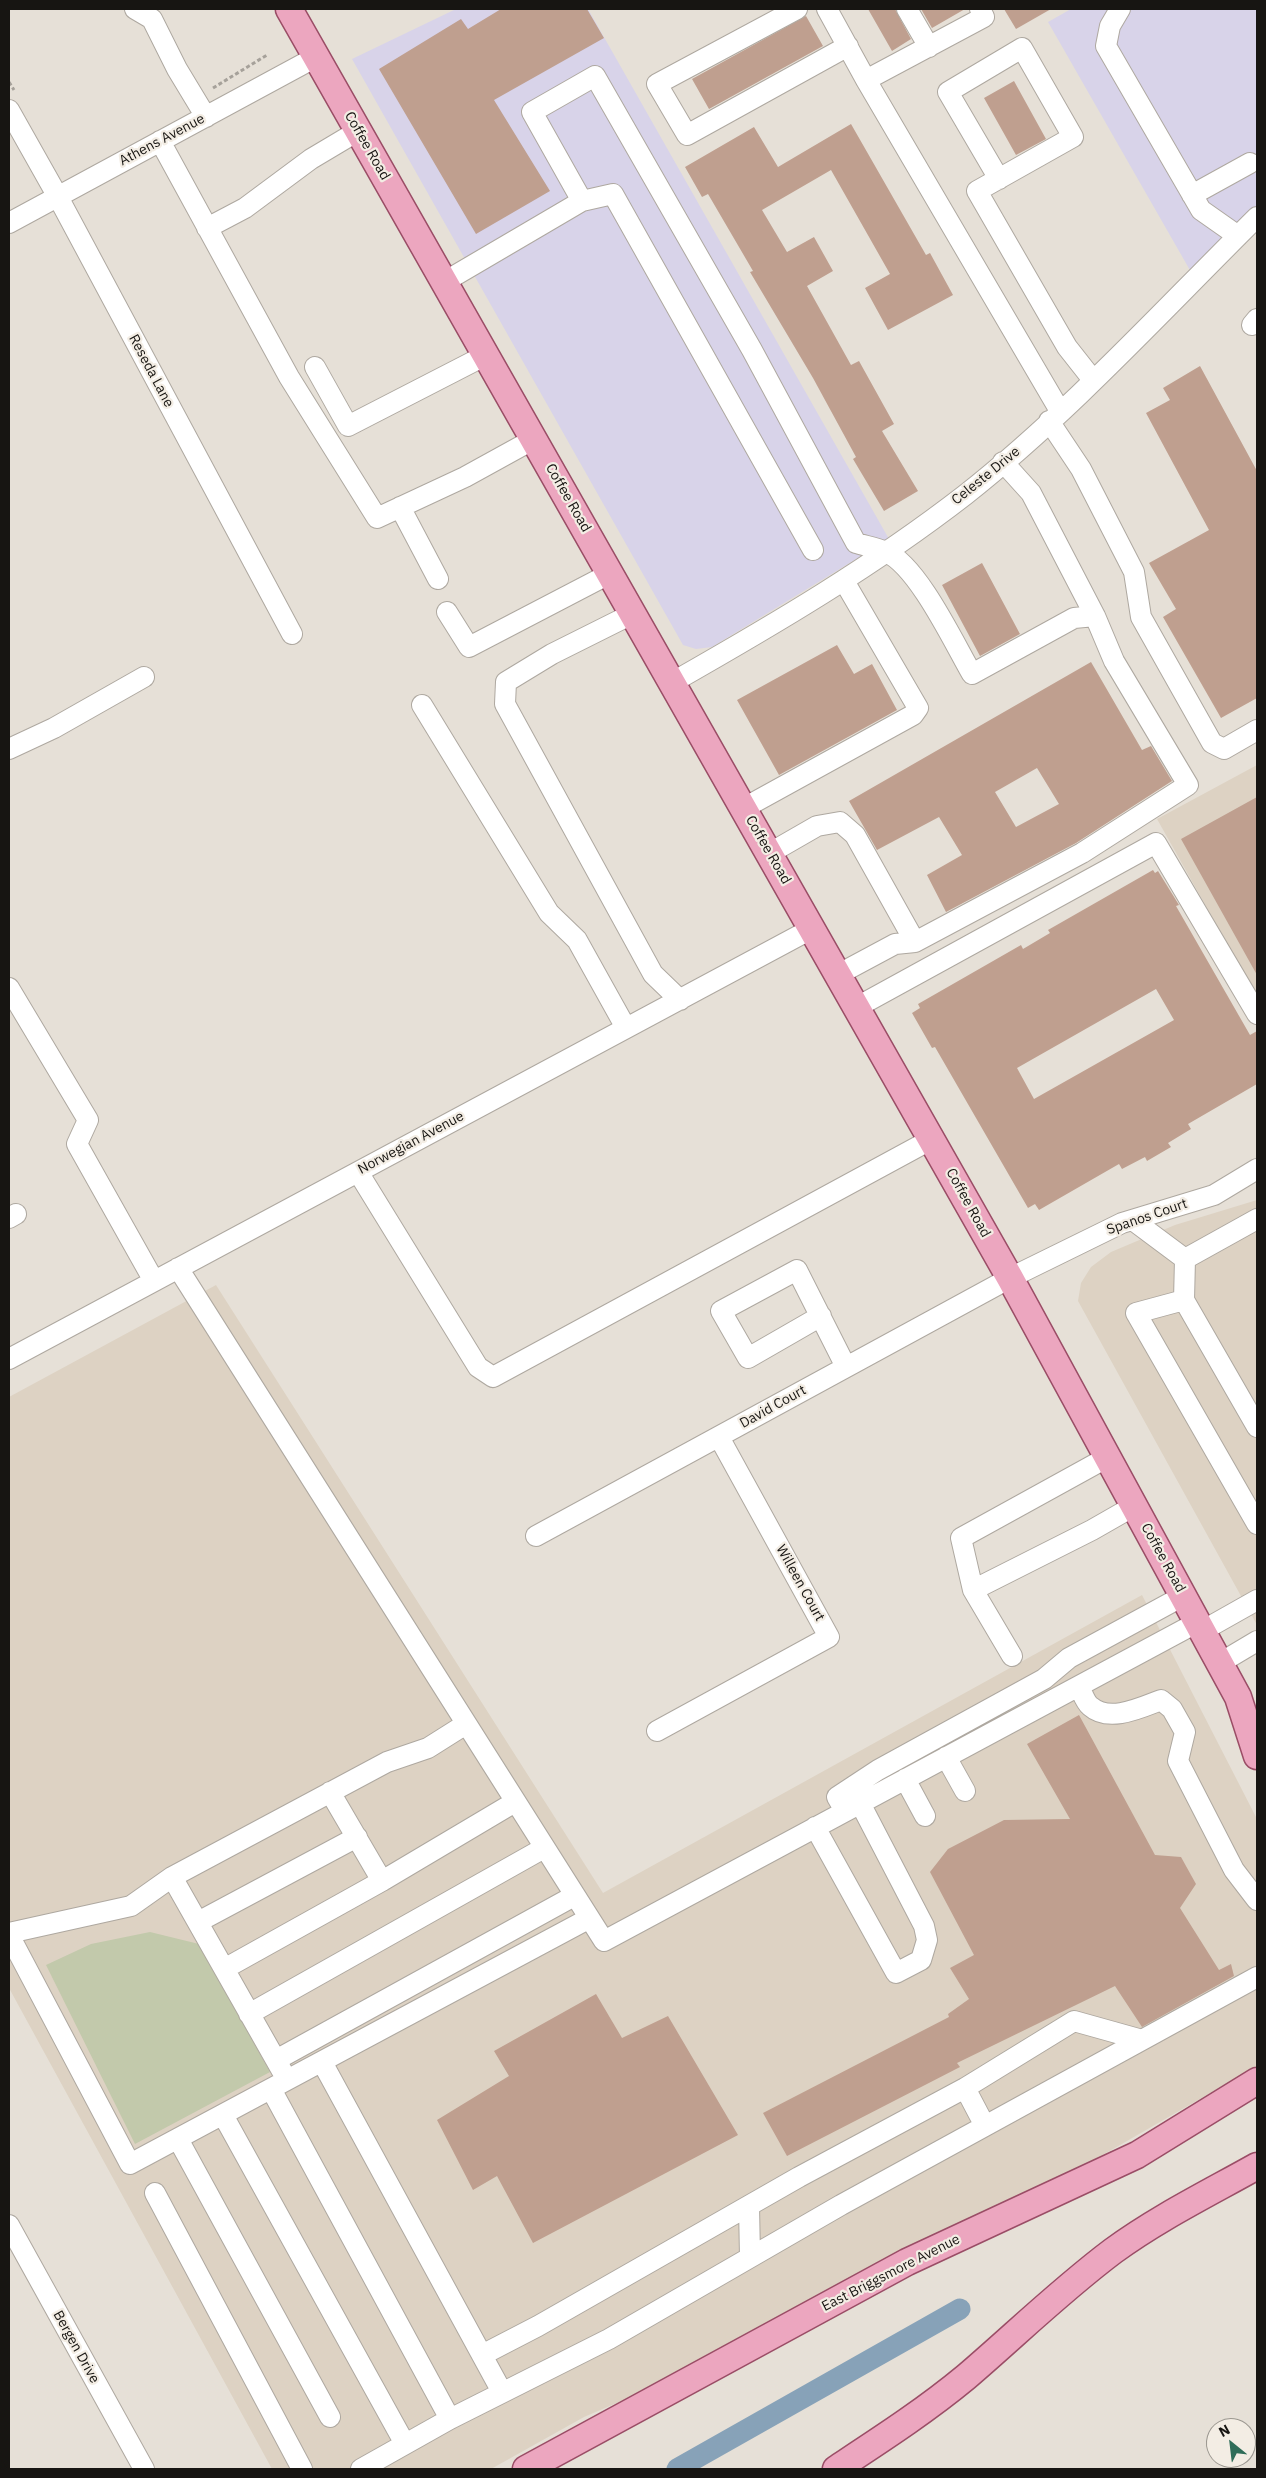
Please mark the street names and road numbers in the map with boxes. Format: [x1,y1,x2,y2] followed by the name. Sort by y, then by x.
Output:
[341,109,393,183] street label: Coffee Road
[116,110,208,170] street label: Athens Avenue
[125,332,177,410] street label: Reseda Lane
[948,443,1024,509] street label: Celeste Drive
[542,461,594,535] street label: Coffee Road
[742,813,794,887] street label: Coffee Road
[355,1108,467,1178] street label: Norwegian Avenue
[942,1166,994,1240] street label: Coffee Road
[1104,1195,1190,1239] street label: Spanos Court
[737,1382,809,1432] street label: David Court
[1137,1521,1189,1595] street label: Coffee Road
[772,1542,828,1624] street label: Willeen Court
[819,2231,963,2315] street label: East Briggsmore Avenue
[49,2308,103,2386] street label: Bergen Drive

